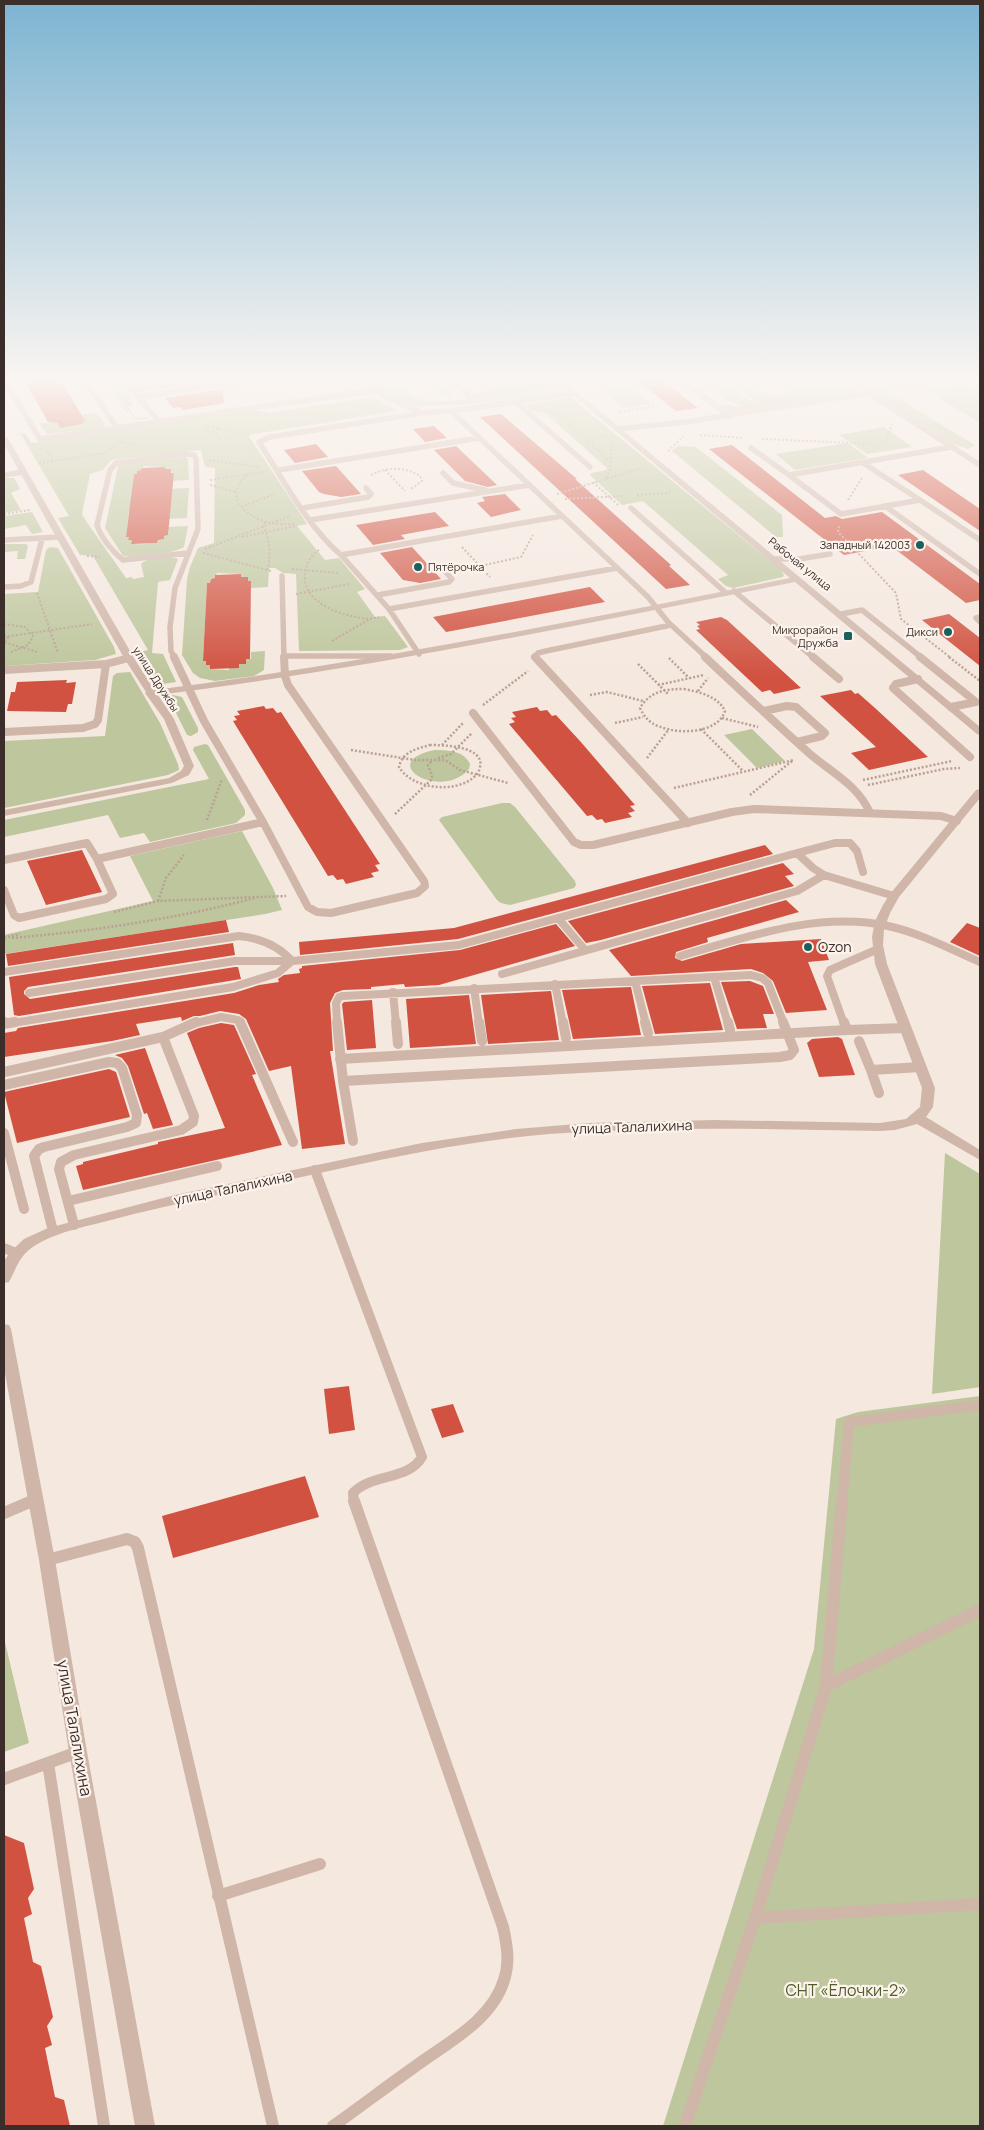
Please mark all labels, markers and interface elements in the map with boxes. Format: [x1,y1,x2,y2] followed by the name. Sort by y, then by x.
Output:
[766,534,835,594] street label: Рабочая улица
[819,537,910,552] place label: Западный 142003
[914,539,926,551] marker: Западный 142003
[428,559,484,574] place label: Пятёрочка
[412,561,424,573] marker: Пятёрочка
[772,622,838,650] place label: Микрорайон Дружба
[906,624,938,639] place label: Дикси
[942,626,954,638] marker: Дикси
[842,630,854,642] marker: Микрорайон Дружба
[130,643,183,714] street label: улица Дружбы
[818,937,852,956] place label: Ozon
[802,941,814,953] marker: Ozon
[571,1115,693,1138] street label: улица Талалихина
[172,1166,294,1209] street label: улица Талалихина
[52,1658,98,1798] street label: улица Талалихина
[785,1979,907,2001] park label: СНТ «Ёлочки-2»

